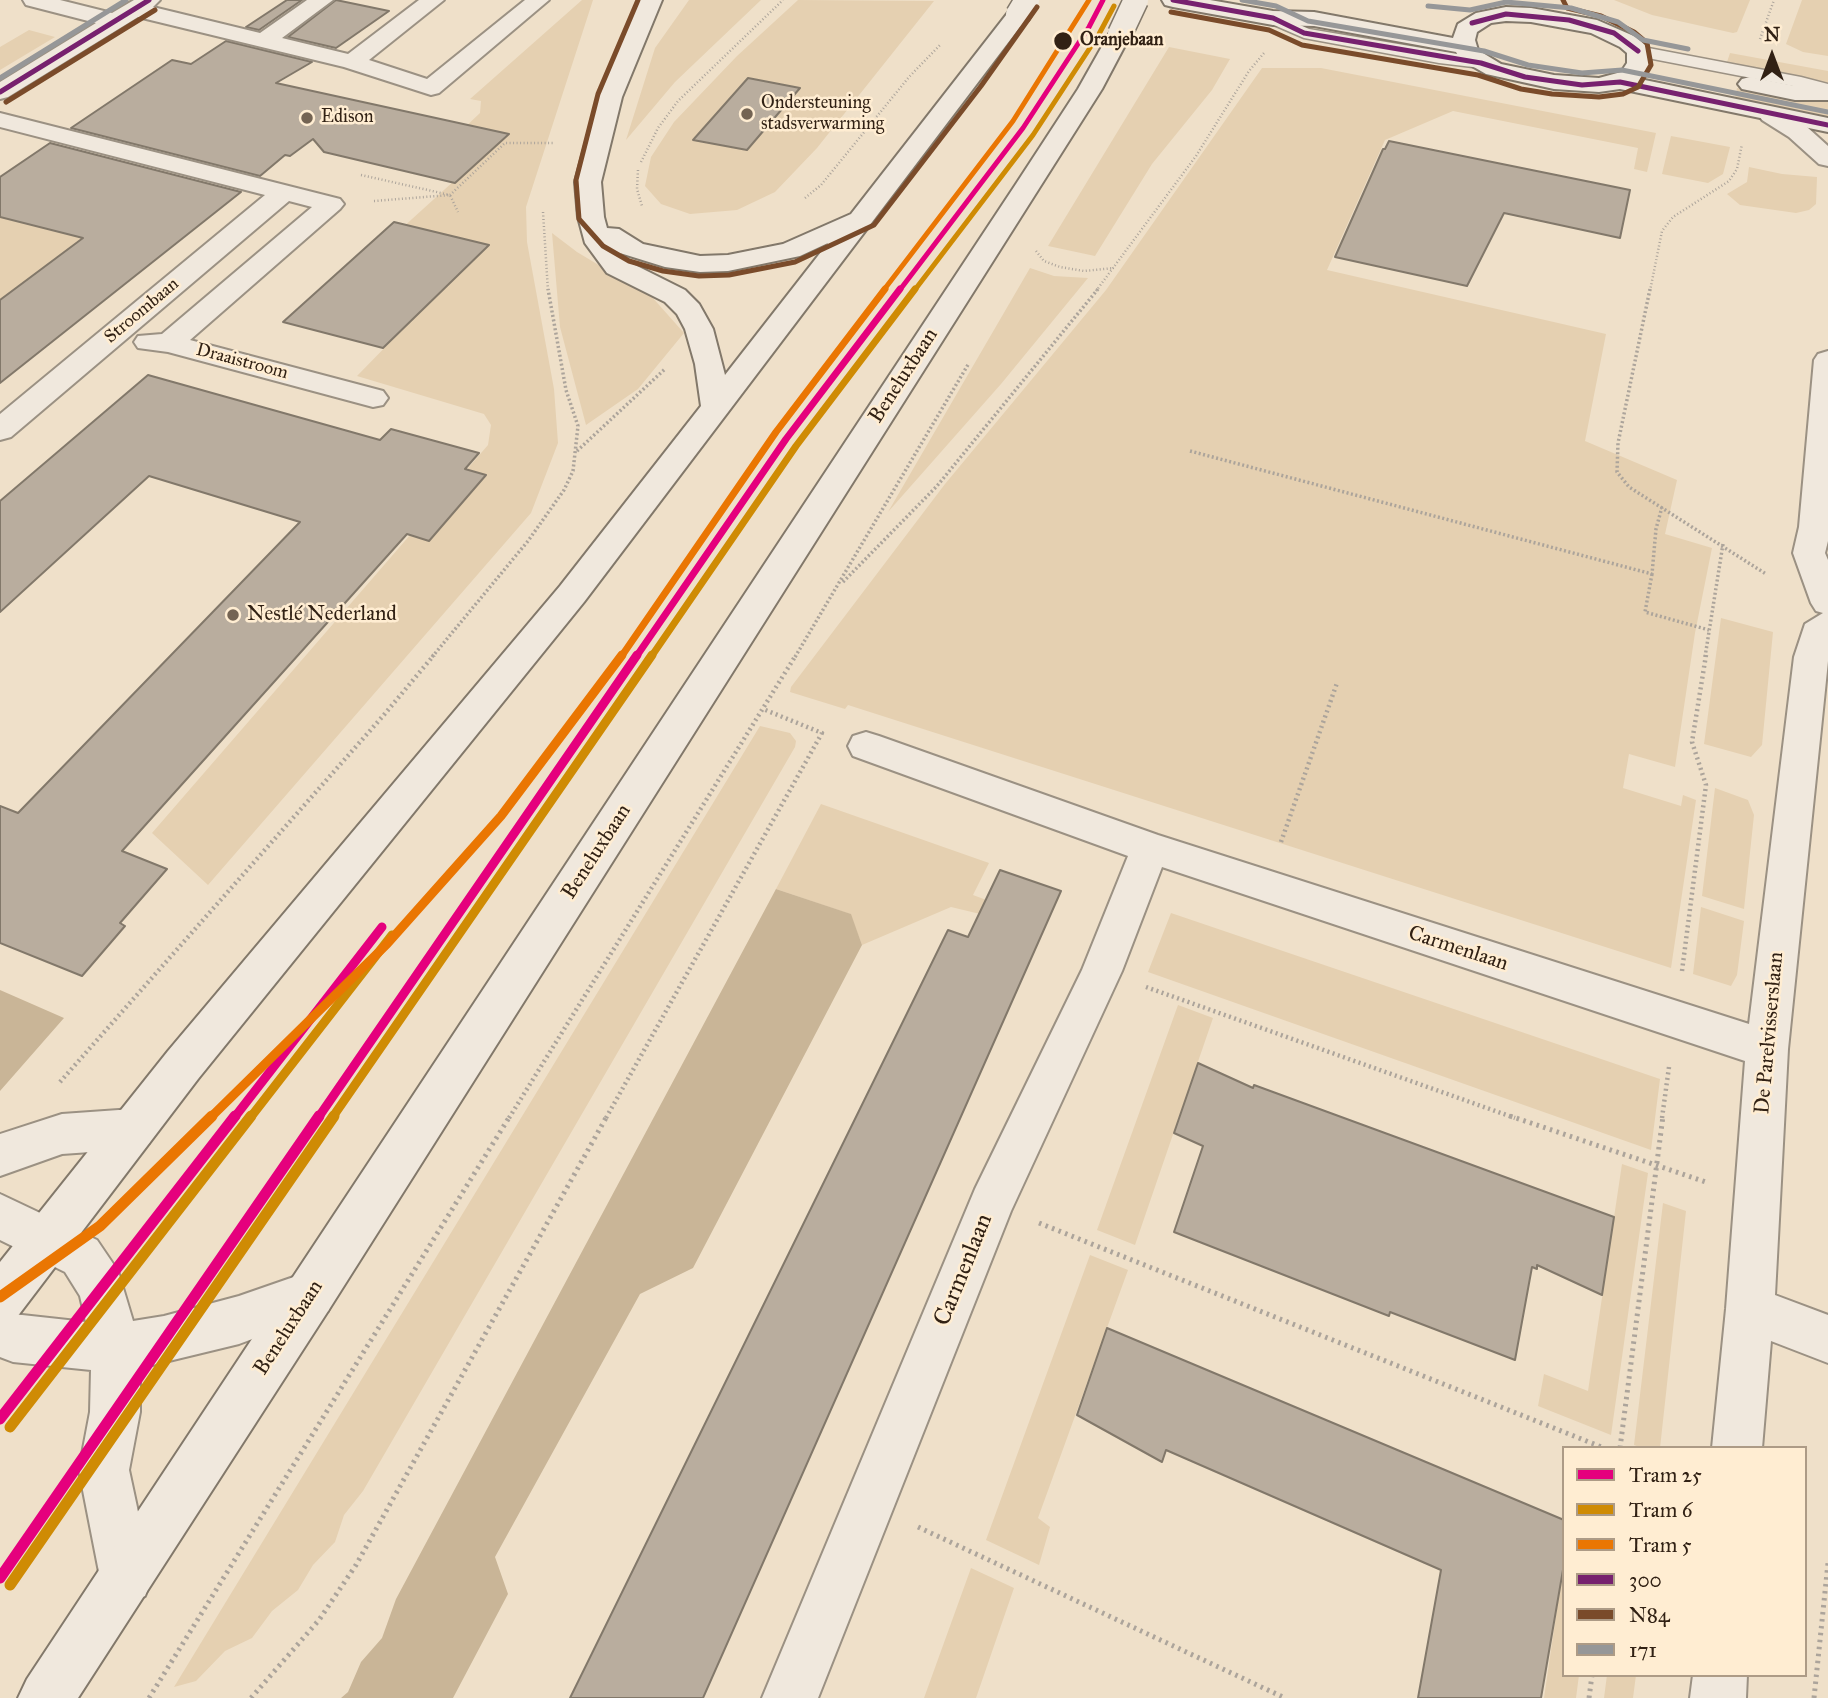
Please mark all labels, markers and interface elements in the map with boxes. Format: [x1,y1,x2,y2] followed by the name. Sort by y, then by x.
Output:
[1737,21,1807,91] north arrow
[1764,23,1780,46] text: N
[1052,30,1074,52] marker: Oranjebaan
[1080,30,1163,52] place label: Oranjebaan
[761,93,884,136] place label: Ondersteuning stadsverwarming
[739,106,755,122] marker: Ondersteuning stadsverwarming
[321,107,373,129] place label: Edison
[299,110,315,126] marker: Edison
[100,274,184,348] street label: Stroombaan
[864,324,944,428] street label: Beneluxbaan
[194,339,290,385] street label: Draaistroom
[247,602,397,628] place label: Nestlé Nederland
[225,607,241,623] marker: Nestlé Nederland
[557,800,637,904] street label: Beneluxbaan
[1405,921,1511,977] street label: Carmenlaan
[1750,951,1790,1115] street label: De Parelvisserslaan
[928,1210,1000,1330] street label: Carmenlaan
[249,1276,329,1380] street label: Beneluxbaan
[1562,1446,1807,1677] legend
[1629,1462,1702,1488] text: Tram 25
[1629,1497,1693,1523] text: Tram 6
[1629,1532,1692,1558] text: Tram 5
[1629,1567,1662,1593] text: 300
[1629,1602,1670,1628] text: N84
[1629,1637,1657,1663] text: 171

